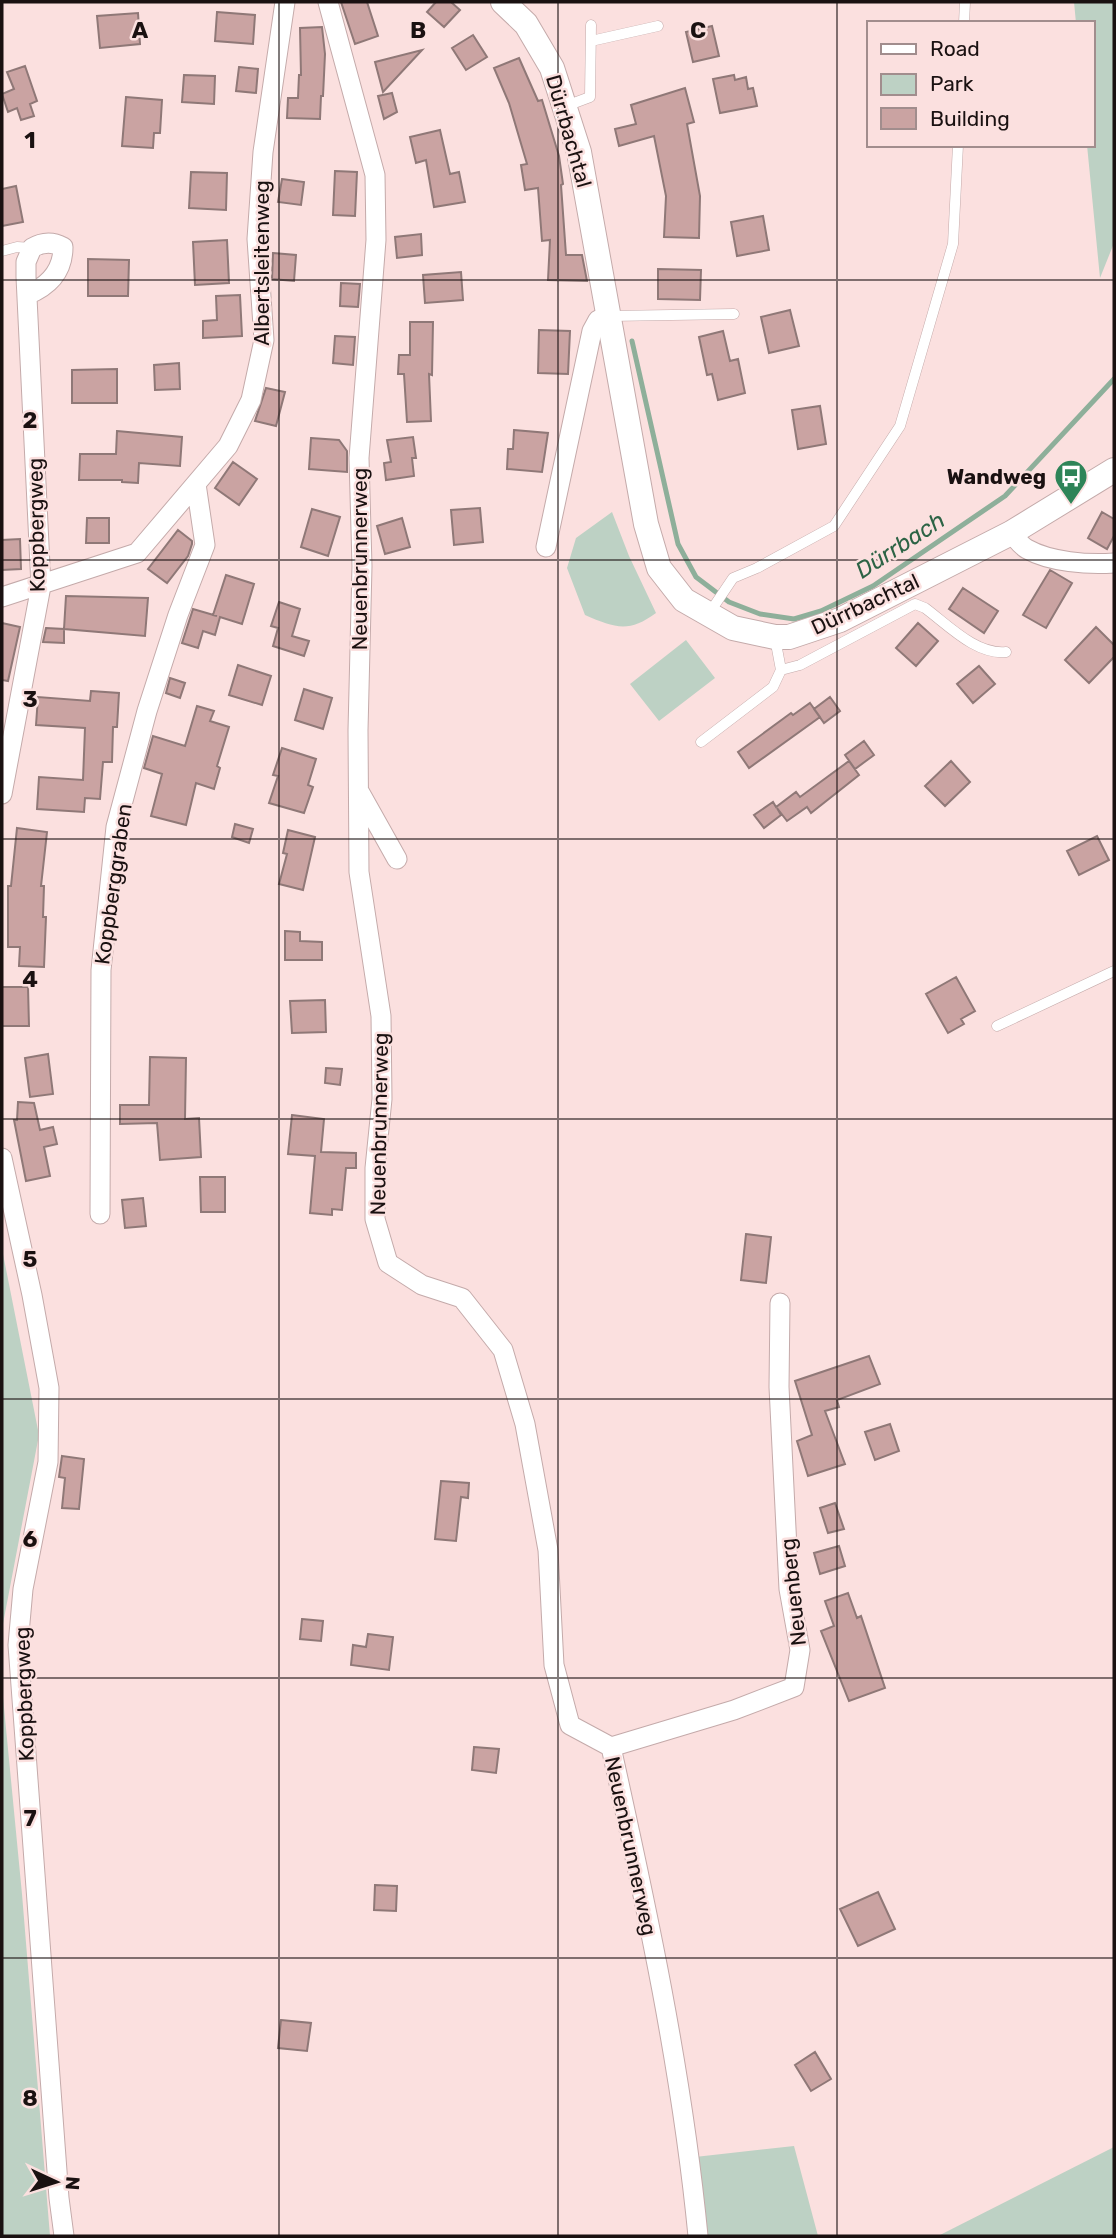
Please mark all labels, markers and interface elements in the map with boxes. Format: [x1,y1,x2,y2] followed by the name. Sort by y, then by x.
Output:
[132,16,149,44] text: A
[410,16,426,44] text: B
[690,16,706,44] text: C
[867,21,1095,147] legend
[930,36,980,61] text: Road
[930,71,974,96] text: Park
[541,72,597,190] street label: Dürrbachtal
[930,106,1010,131] text: Building
[24,126,36,154] text: 1
[249,180,274,346] street label: Albertsleitenweg
[23,406,37,434] text: 2
[1052,457,1090,506] bus stop icon: Wandweg
[22,458,50,592] street label: Koppbergweg
[947,464,1046,489] place label: Wandweg
[347,468,372,650] street label: Neuenbrunnerweg
[850,506,950,584] water label: Dürrbach
[807,568,923,640] street label: Dürrbachtal
[22,685,38,713] text: 3
[89,802,137,966] street label: Koppberggraben
[22,965,38,993] text: 4
[365,1032,393,1216] street label: Neuenbrunnerweg
[23,1245,38,1273] text: 5
[23,1525,38,1553] text: 6
[775,1537,811,1647] street label: Neuenberg
[9,1626,39,1762] street label: Koppbergweg
[600,1754,662,1938] street label: Neuenbrunnerweg
[23,1804,37,1832] text: 7
[22,2084,38,2112] text: 8
[21,2147,91,2217] north arrow
[61,2176,84,2191] text: N

